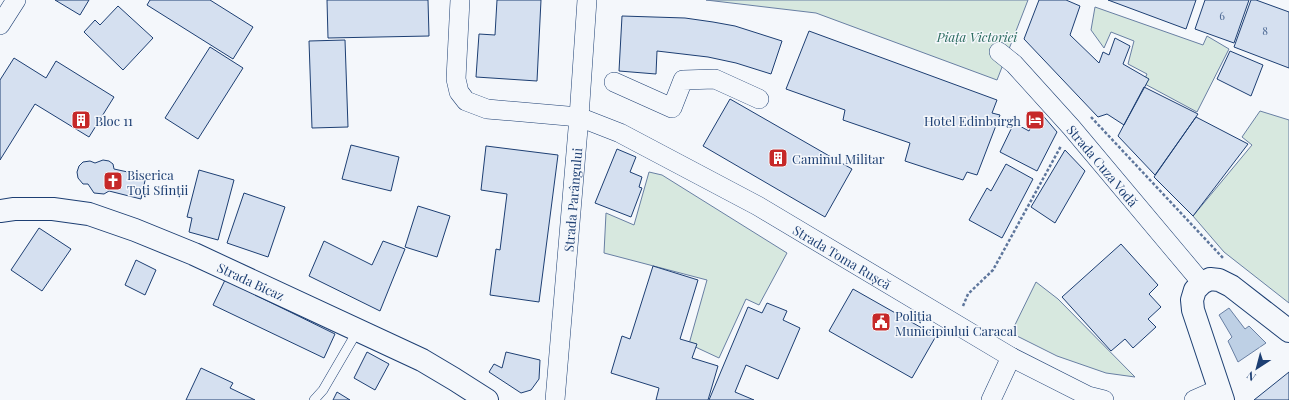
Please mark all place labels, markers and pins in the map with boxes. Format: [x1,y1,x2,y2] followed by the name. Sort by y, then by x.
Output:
[70,109,92,131] building icon: Bloc 11
[1024,109,1046,131] hotel icon: Hotel Edinburgh
[95,112,133,129] place label: Bloc 11
[924,112,1021,129] place label: Hotel Edinburgh
[767,147,789,169] building icon: Caminul Militar
[792,150,885,167] place label: Caminul Militar
[127,166,189,198] place label: Biserica Toți Sfinții
[102,170,124,192] church icon: Biserica Toți Sfinții
[895,307,1017,339] place label: Poliția Municipiului Caracal
[870,311,892,333] public building icon: Poliția Municipiului Caracal

